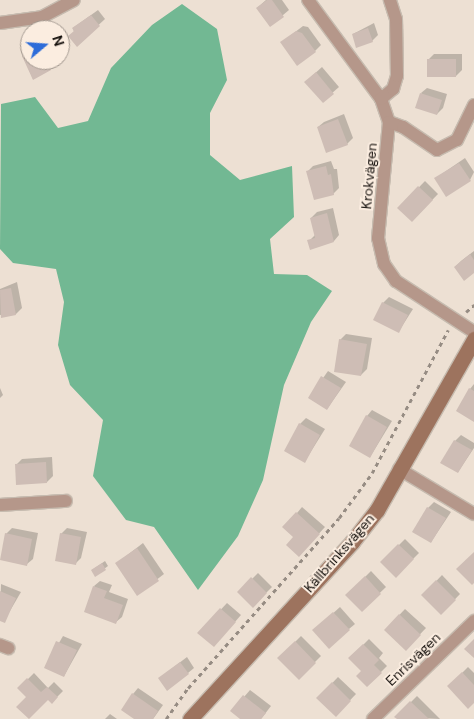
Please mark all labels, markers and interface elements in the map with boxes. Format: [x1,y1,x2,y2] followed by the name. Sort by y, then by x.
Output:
[20,20,70,70] north arrow
[48,33,68,48] text: N
[358,142,380,210] street label: Krokvägen
[300,510,378,596] street label: Källbrinksvägen
[382,629,444,689] street label: Enrisvägen

